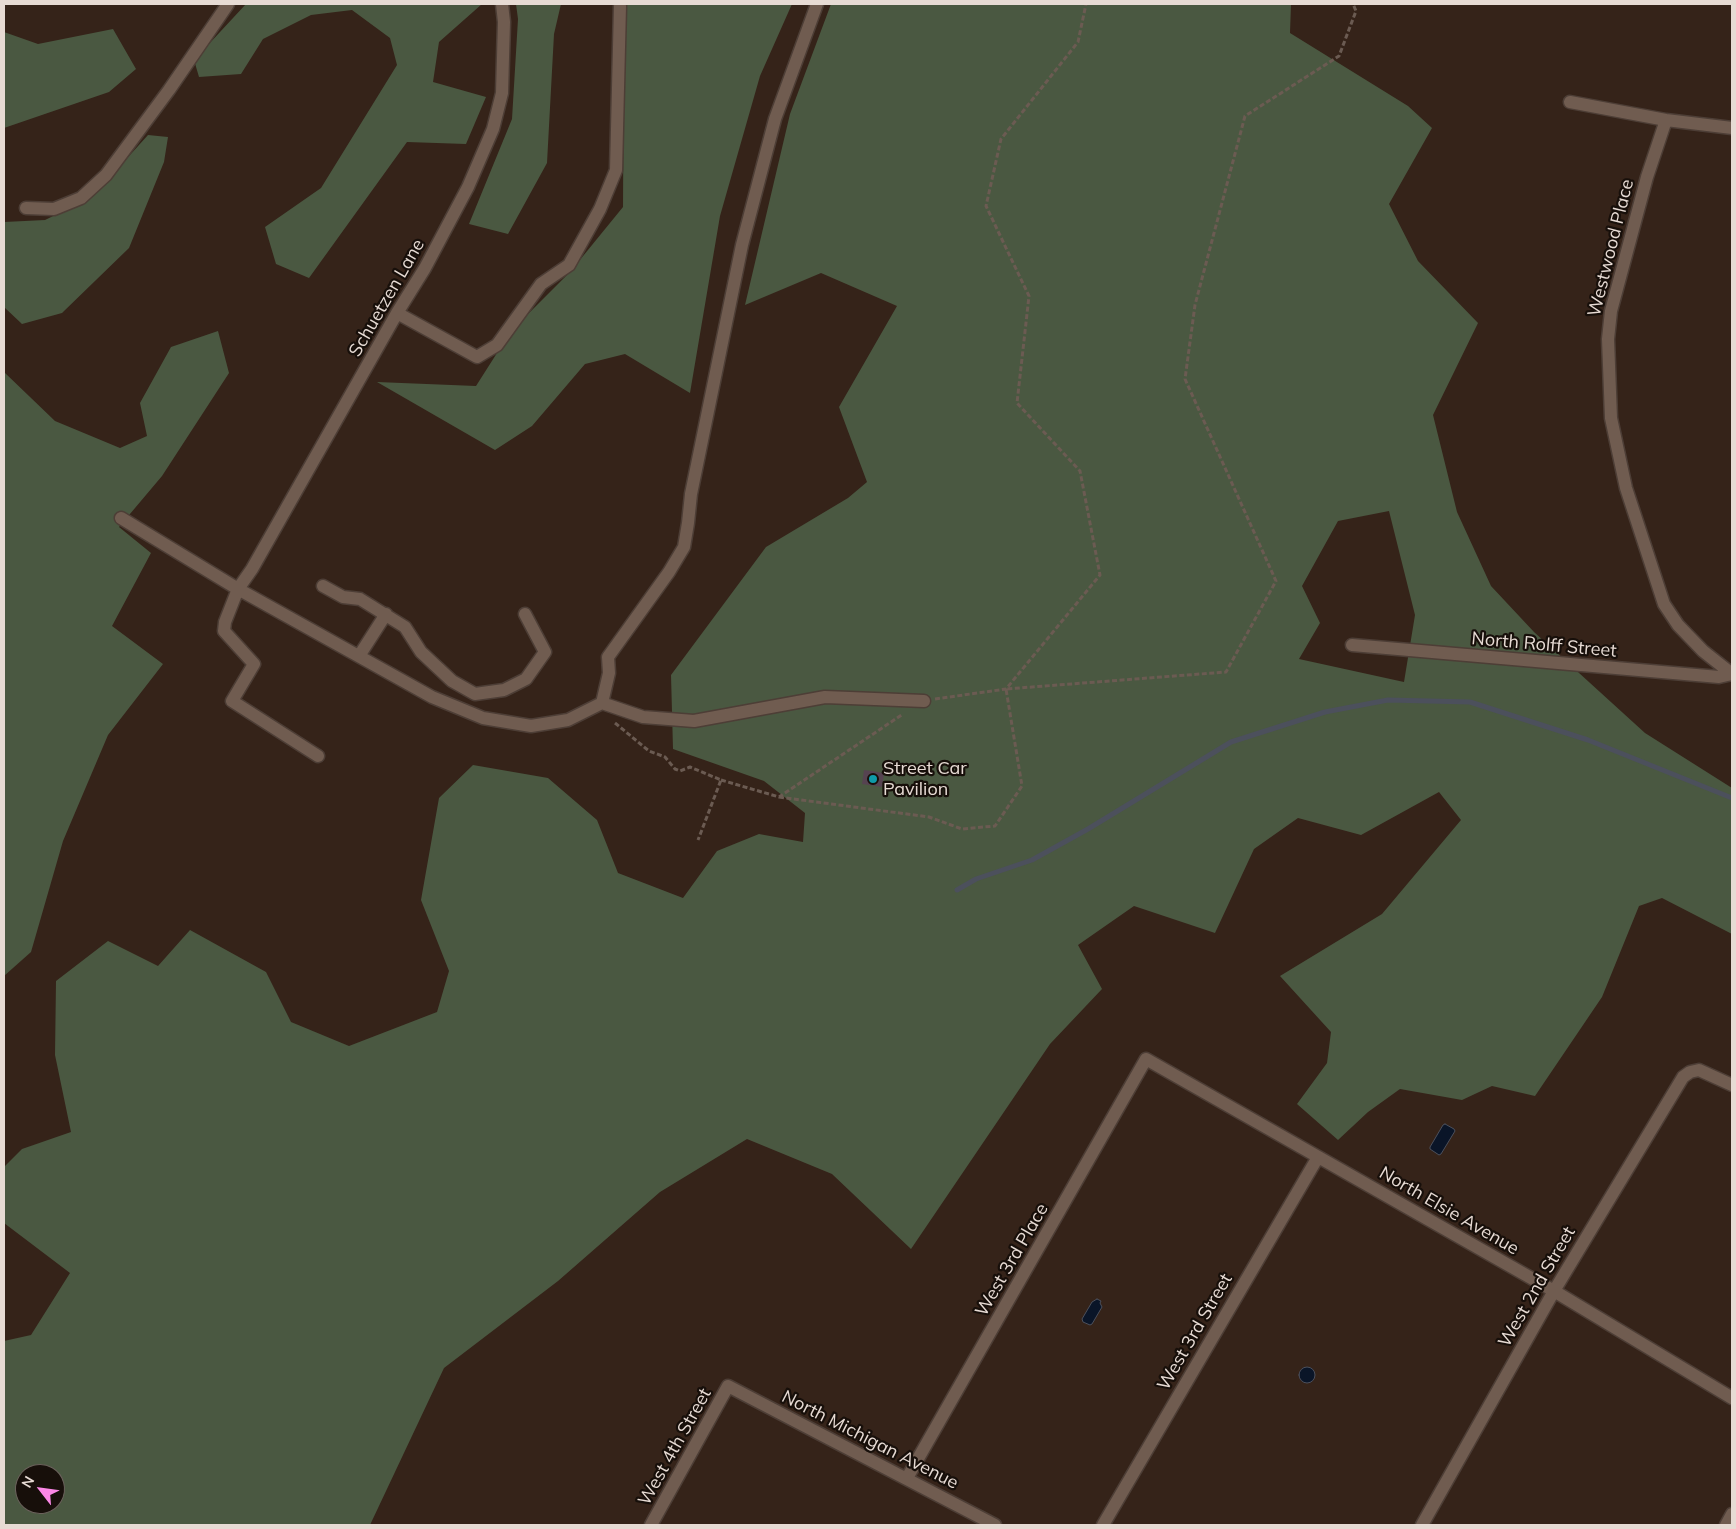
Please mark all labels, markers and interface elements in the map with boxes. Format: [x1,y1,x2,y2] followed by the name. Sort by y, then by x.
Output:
[1583,177,1639,319] street label: Westwood Place
[345,235,429,361] street label: Schuetzen Lane
[1471,628,1617,662] street label: North Rolff Street
[883,758,967,801] place label: Street Car Pavilion
[867,773,879,785] marker: Street Car Pavilion
[1375,1162,1523,1260] street label: North Elsie Avenue
[971,1200,1053,1320] street label: West 3rd Place
[1494,1223,1580,1351] street label: West 2nd Street
[1153,1270,1237,1394] street label: West 3rd Street
[634,1385,716,1509] street label: West 4th Street
[778,1386,962,1494] street label: North Michigan Avenue
[15,1464,65,1514] north arrow
[17,1473,38,1491] text: N

